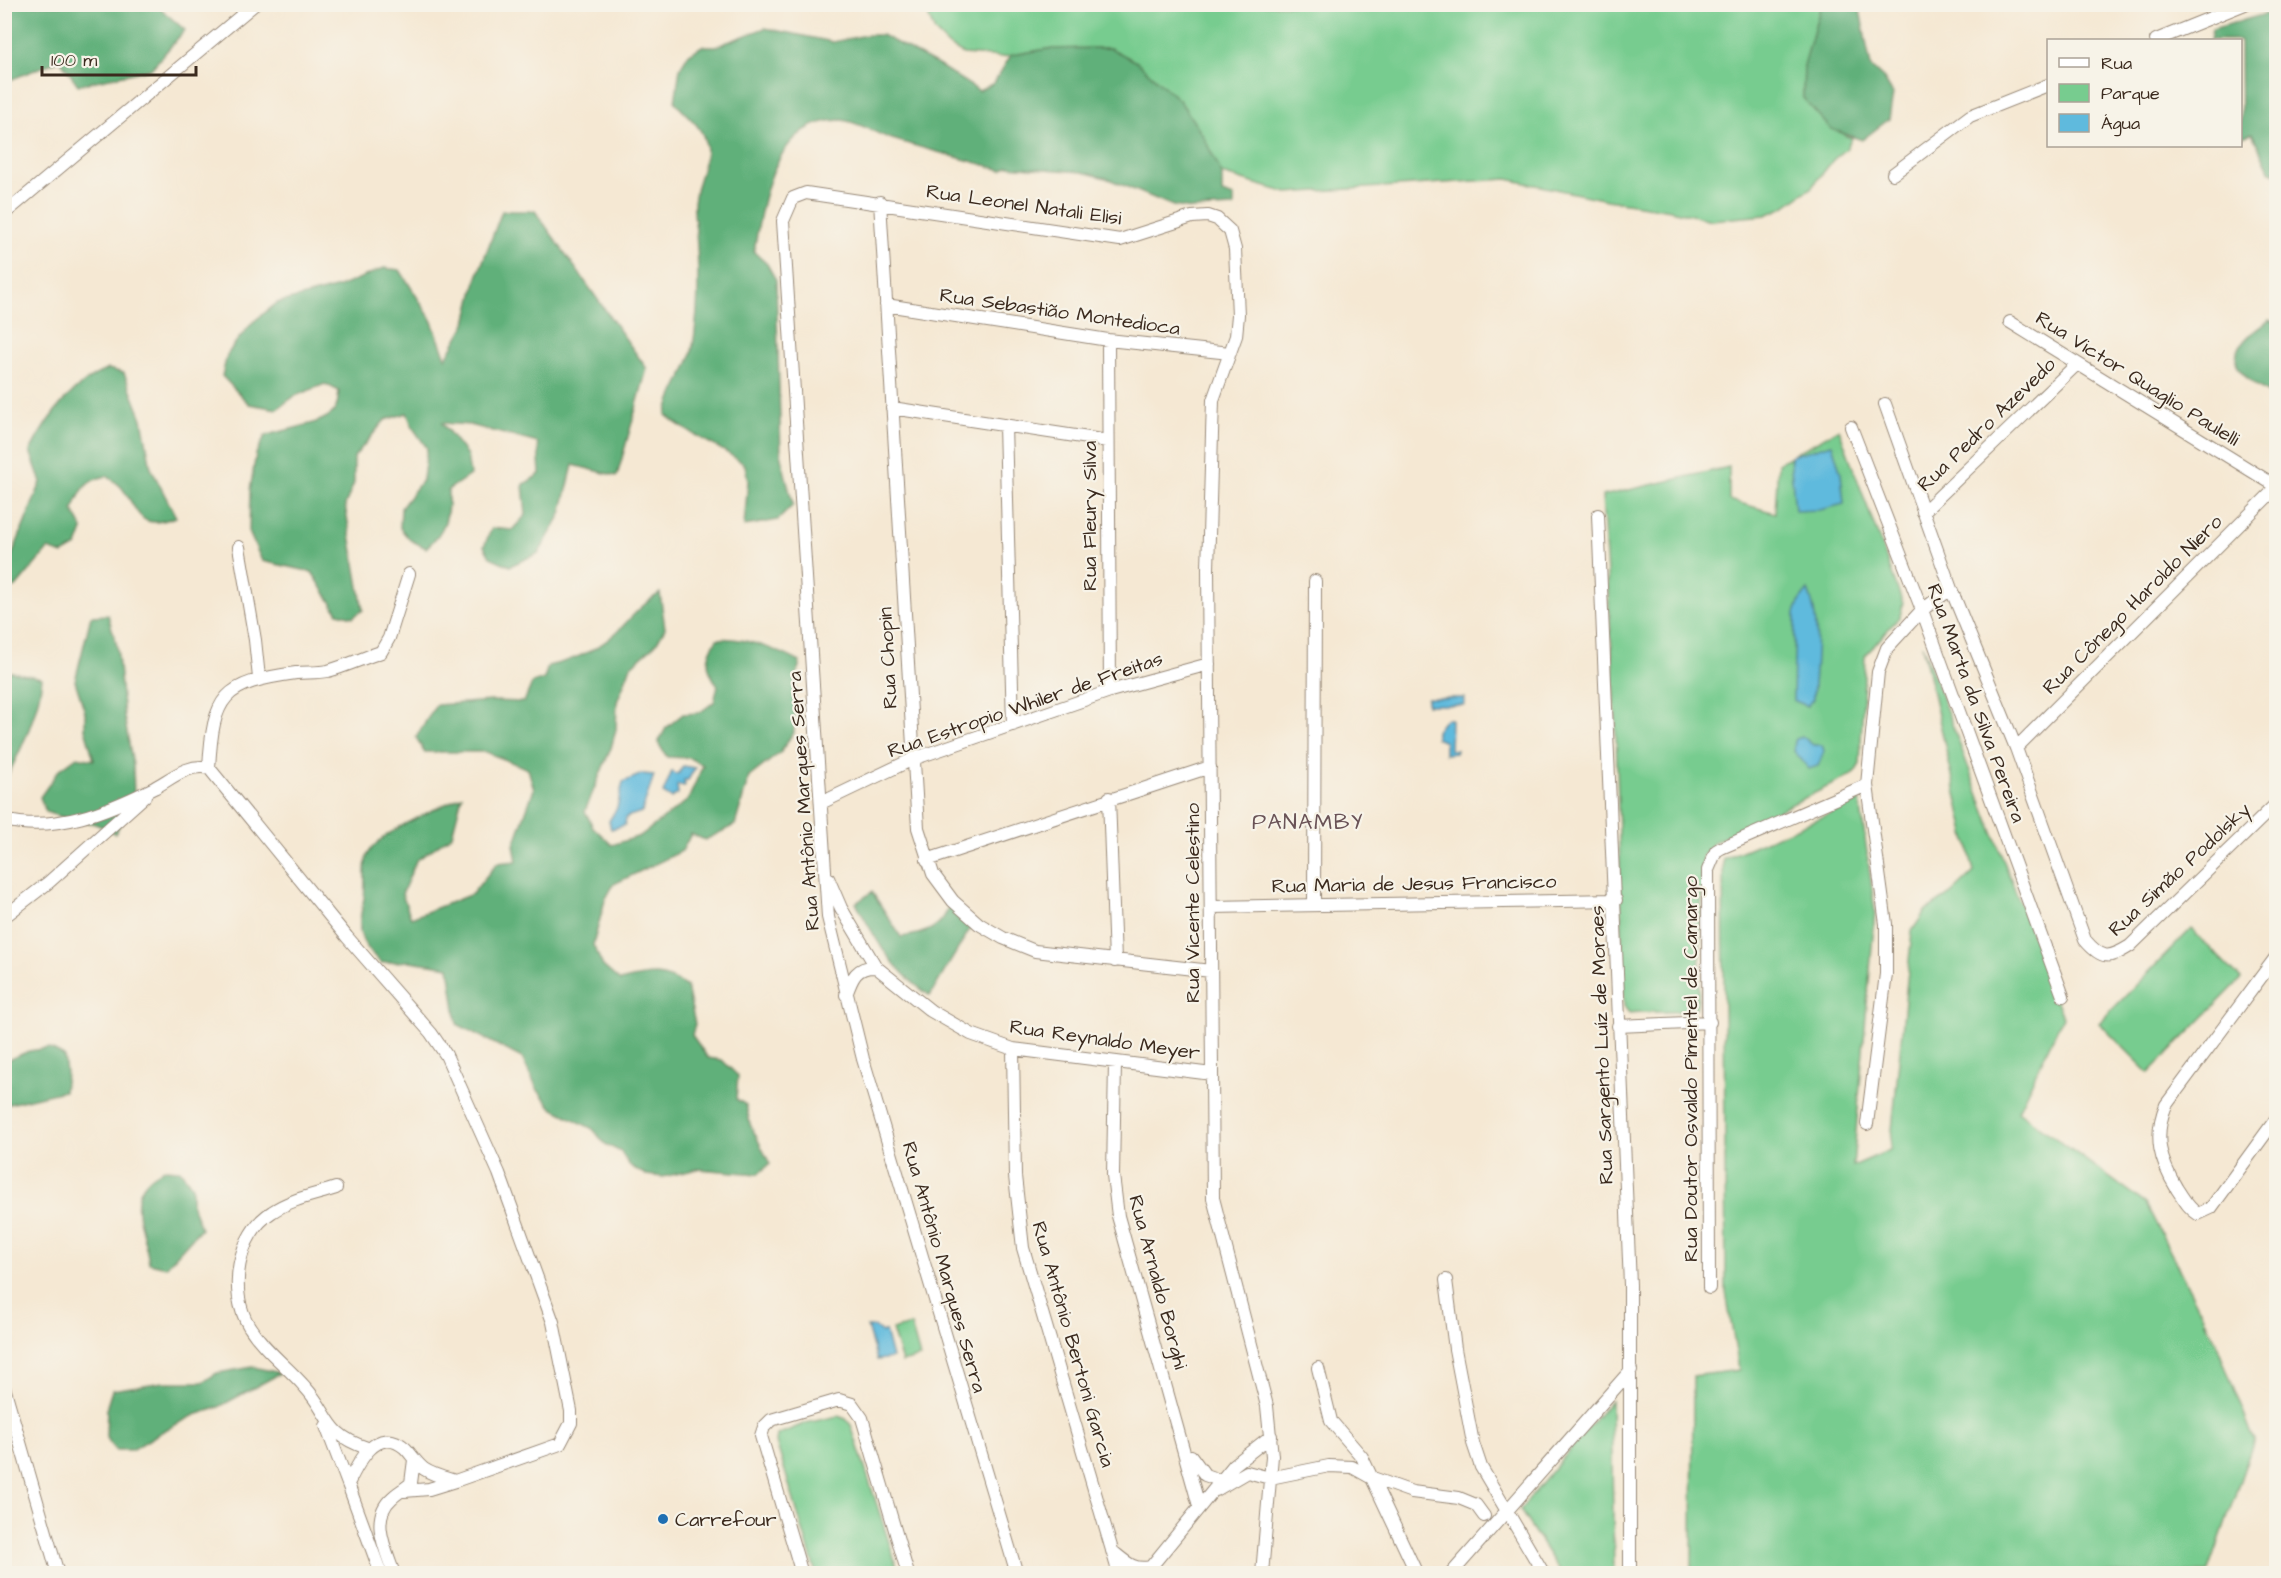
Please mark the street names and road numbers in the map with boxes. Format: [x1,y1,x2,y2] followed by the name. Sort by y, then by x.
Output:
[925,177,1123,233] street label: Rua Leonel Natali Elisi
[938,281,1182,343] street label: Rua Sebastião Montedioca
[2029,304,2245,454] street label: Rua Victor Quaglio Paulelli
[1911,351,2062,498] street label: Rua Pedro Azevedo
[1076,441,1105,591] street label: Rua Fleury Silva
[2036,508,2230,702] street label: Rua Cônego Haroldo Niero
[1920,580,2032,827] street label: Rua Marta da Silva Pereira
[871,606,905,710] street label: Rua Chopin
[884,645,1167,765] street label: Rua Estropio Whiler de Freitas
[781,670,827,932] street label: Rua Antônio Marques Serra
[2102,796,2258,944] street label: Rua Simão Podolsky
[1179,803,1207,1003] street label: Rua Vicente Celestino
[1271,868,1557,900] street label: Rua Maria de Jesus Francisco
[1677,876,1706,1262] street label: Rua Doutor Osvaldo Pimentel de Camargo
[1583,905,1622,1185] street label: Rua Sargento Luíz de Moraes
[1008,1013,1202,1068] street label: Rua Reynaldo Meyer
[895,1138,993,1396] street label: Rua Antônio Marques Serra
[1120,1192,1195,1373] street label: Rua Arnaldo Borghi
[1025,1218,1122,1470] street label: Rua Antônio Bertoni Garcia

